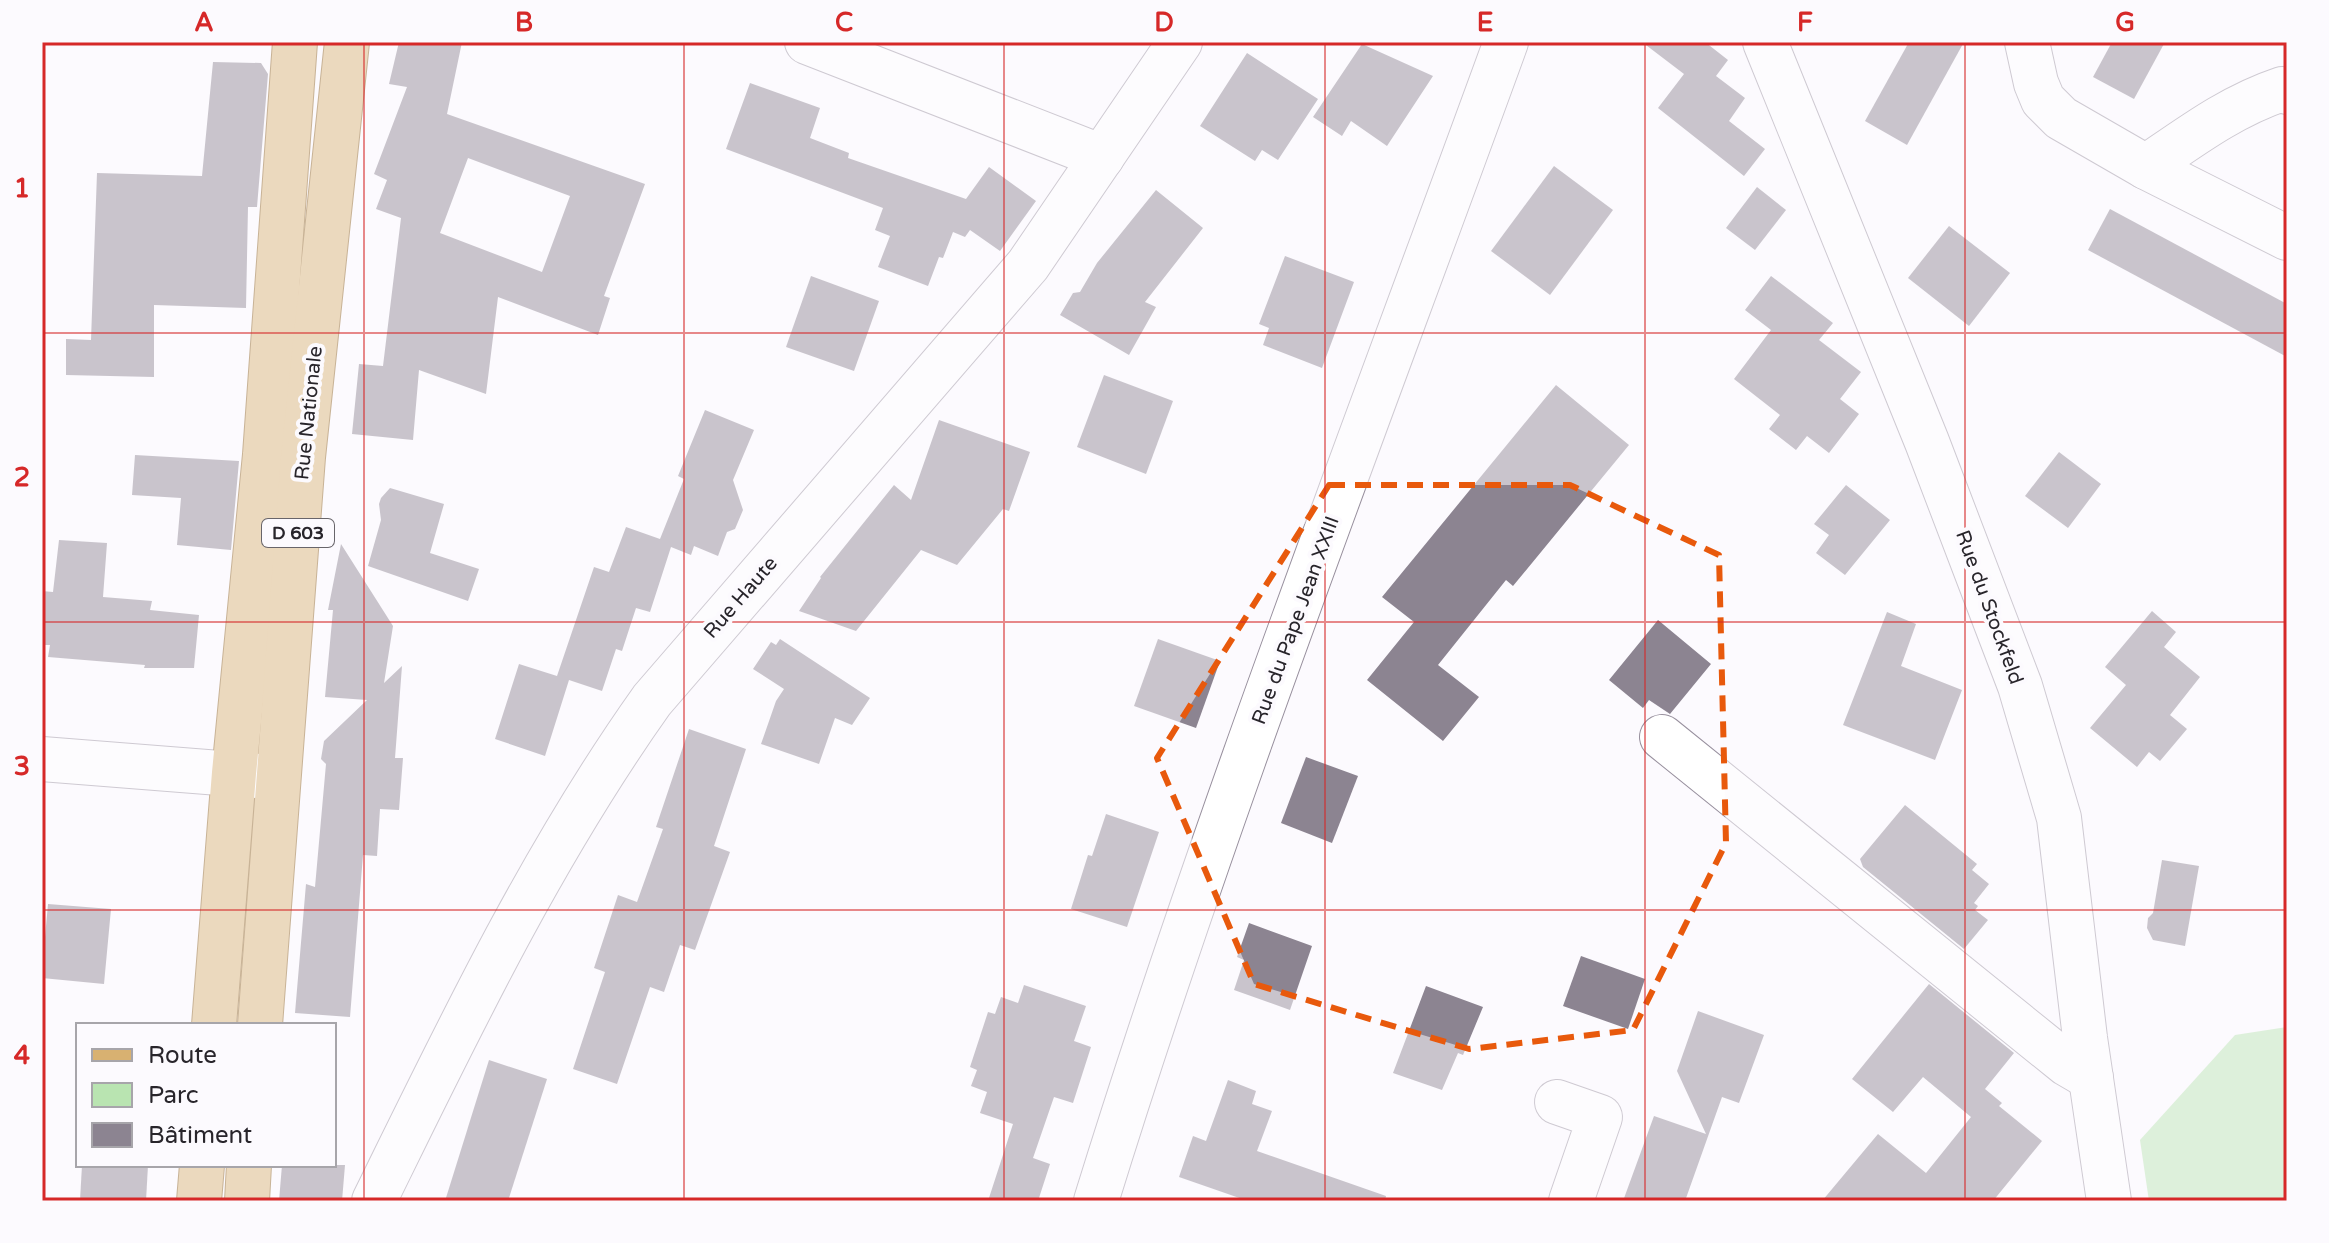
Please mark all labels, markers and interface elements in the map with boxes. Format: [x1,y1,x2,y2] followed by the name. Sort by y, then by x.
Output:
[194,7,214,38] text: A
[515,7,533,38] text: B
[835,7,853,38] text: C
[1154,7,1174,38] text: D
[1477,7,1493,38] text: E
[1797,7,1813,38] text: F
[2115,7,2135,38] text: G
[14,173,30,204] text: 1
[290,345,328,481] street label: Rue Nationale
[14,462,30,493] text: 2
[1247,513,1345,728] street label: Rue du Pape Jean XXIII
[262,519,334,547] road number: D 603
[1950,527,2028,688] street label: Rue du Stockfeld
[699,552,783,643] street label: Rue Haute
[14,751,30,782] text: 3
[76,1023,336,1167] legend
[14,1040,30,1071] text: 4
[148,1041,217,1070] text: Route
[148,1081,199,1110] text: Parc
[148,1121,252,1150] text: Bâtiment

